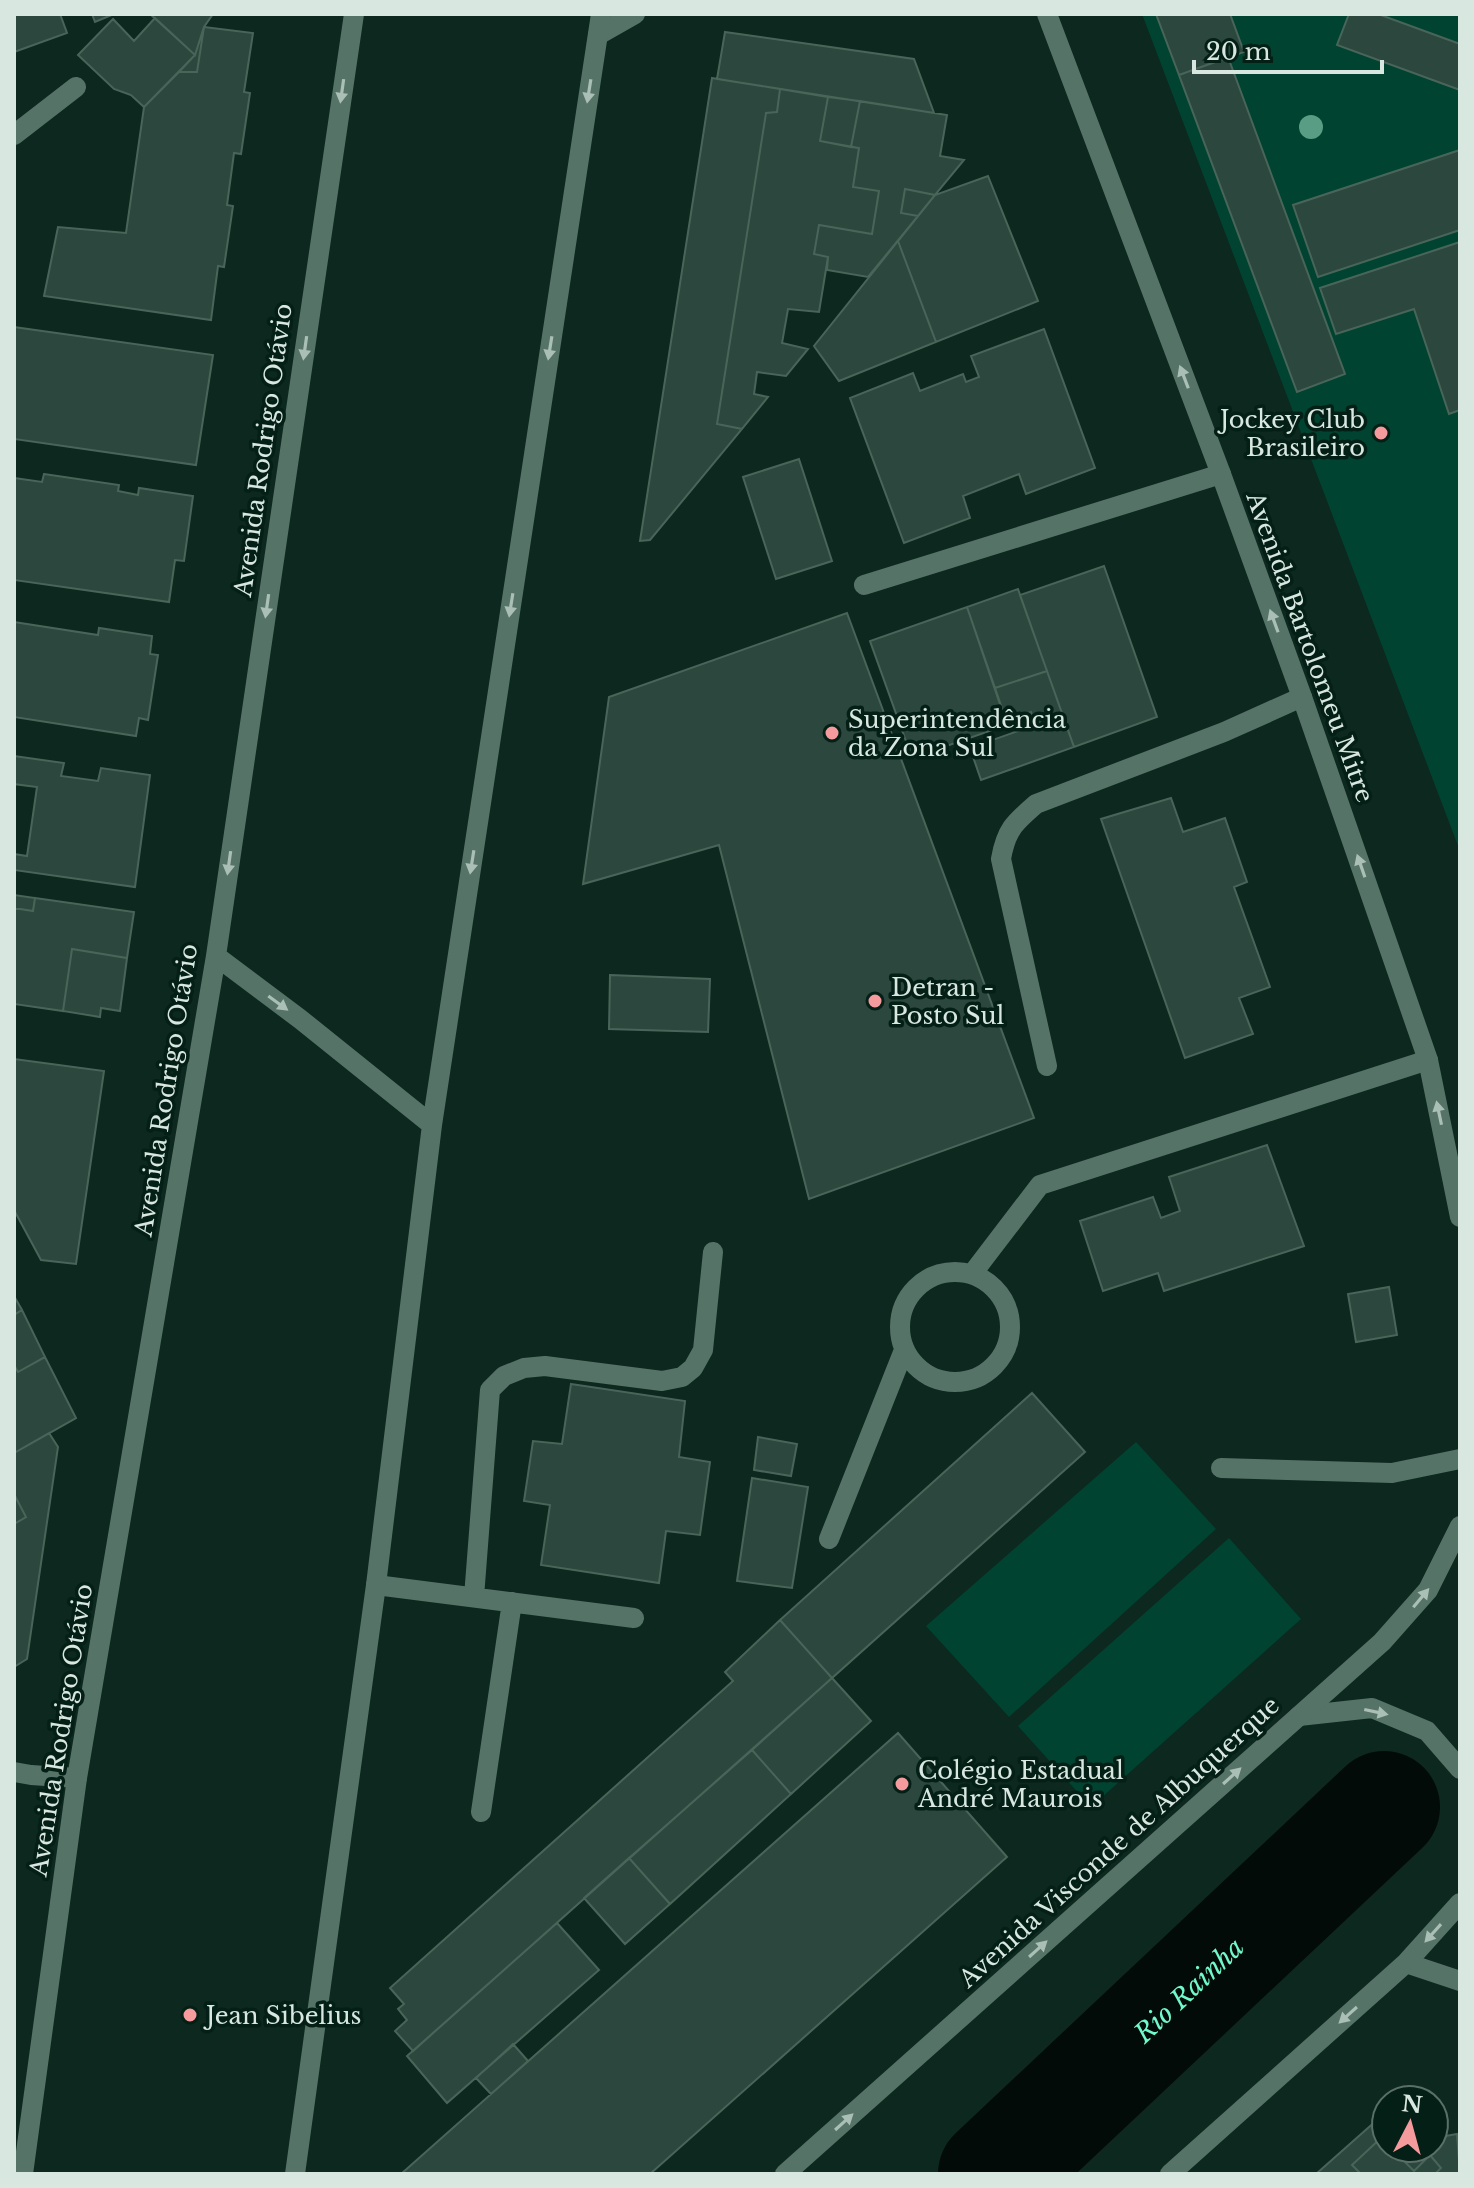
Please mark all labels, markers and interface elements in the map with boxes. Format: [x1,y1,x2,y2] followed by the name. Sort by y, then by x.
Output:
[1194,24,1382,74] scale bar
[1206,37,1271,66] text: 20 m
[335,79,348,104] one-way arrow
[582,79,595,104] one-way arrow
[228,301,298,600] street label: Avenida Rodrigo Otávio
[298,336,311,361] one-way arrow
[543,336,556,361] one-way arrow
[1177,365,1190,389] one-way arrow
[1217,405,1365,462] place label: Jockey Club Brasileiro
[1372,424,1390,442] marker: Jockey Club Brasileiro
[1240,487,1380,806] street label: Avenida Bartolomeu Mitre
[504,593,517,618] one-way arrow
[260,594,273,619] one-way arrow
[1268,608,1280,632] one-way arrow
[848,705,1067,762] place label: Superintendência da Zona Sul
[823,724,841,742] marker: Superintendência da Zona Sul
[465,850,478,875] one-way arrow
[222,851,235,876] one-way arrow
[1354,854,1366,878] one-way arrow
[128,942,203,1239] street label: Avenida Rodrigo Otávio
[891,973,1005,1030] place label: Detran - Posto Sul
[866,992,884,1010] marker: Detran - Posto Sul
[268,994,289,1010] one-way arrow
[1432,1101,1445,1126] one-way arrow
[23,1582,98,1879] street label: Avenida Rodrigo Otávio
[1412,1588,1429,1608] one-way arrow
[952,1690,1285,1994] street label: Avenida Visconde de Albuquerque
[1364,1706,1389,1719] one-way arrow
[917,1756,1124,1813] place label: Colégio Estadual André Maurois
[1221,1768,1241,1785] one-way arrow
[893,1775,911,1793] marker: Colégio Estadual André Maurois
[1424,1923,1442,1942] one-way arrow
[1127,1931,1251,2050] water label: Rio Rainha
[1027,1941,1047,1958] one-way arrow
[203,2001,361,2030] place label: Jean Sibelius
[1338,2005,1357,2023] one-way arrow
[181,2006,199,2024] marker: Jean Sibelius
[1370,2084,1450,2164] north arrow
[1400,2090,1424,2119] text: N
[833,2114,853,2131] one-way arrow

